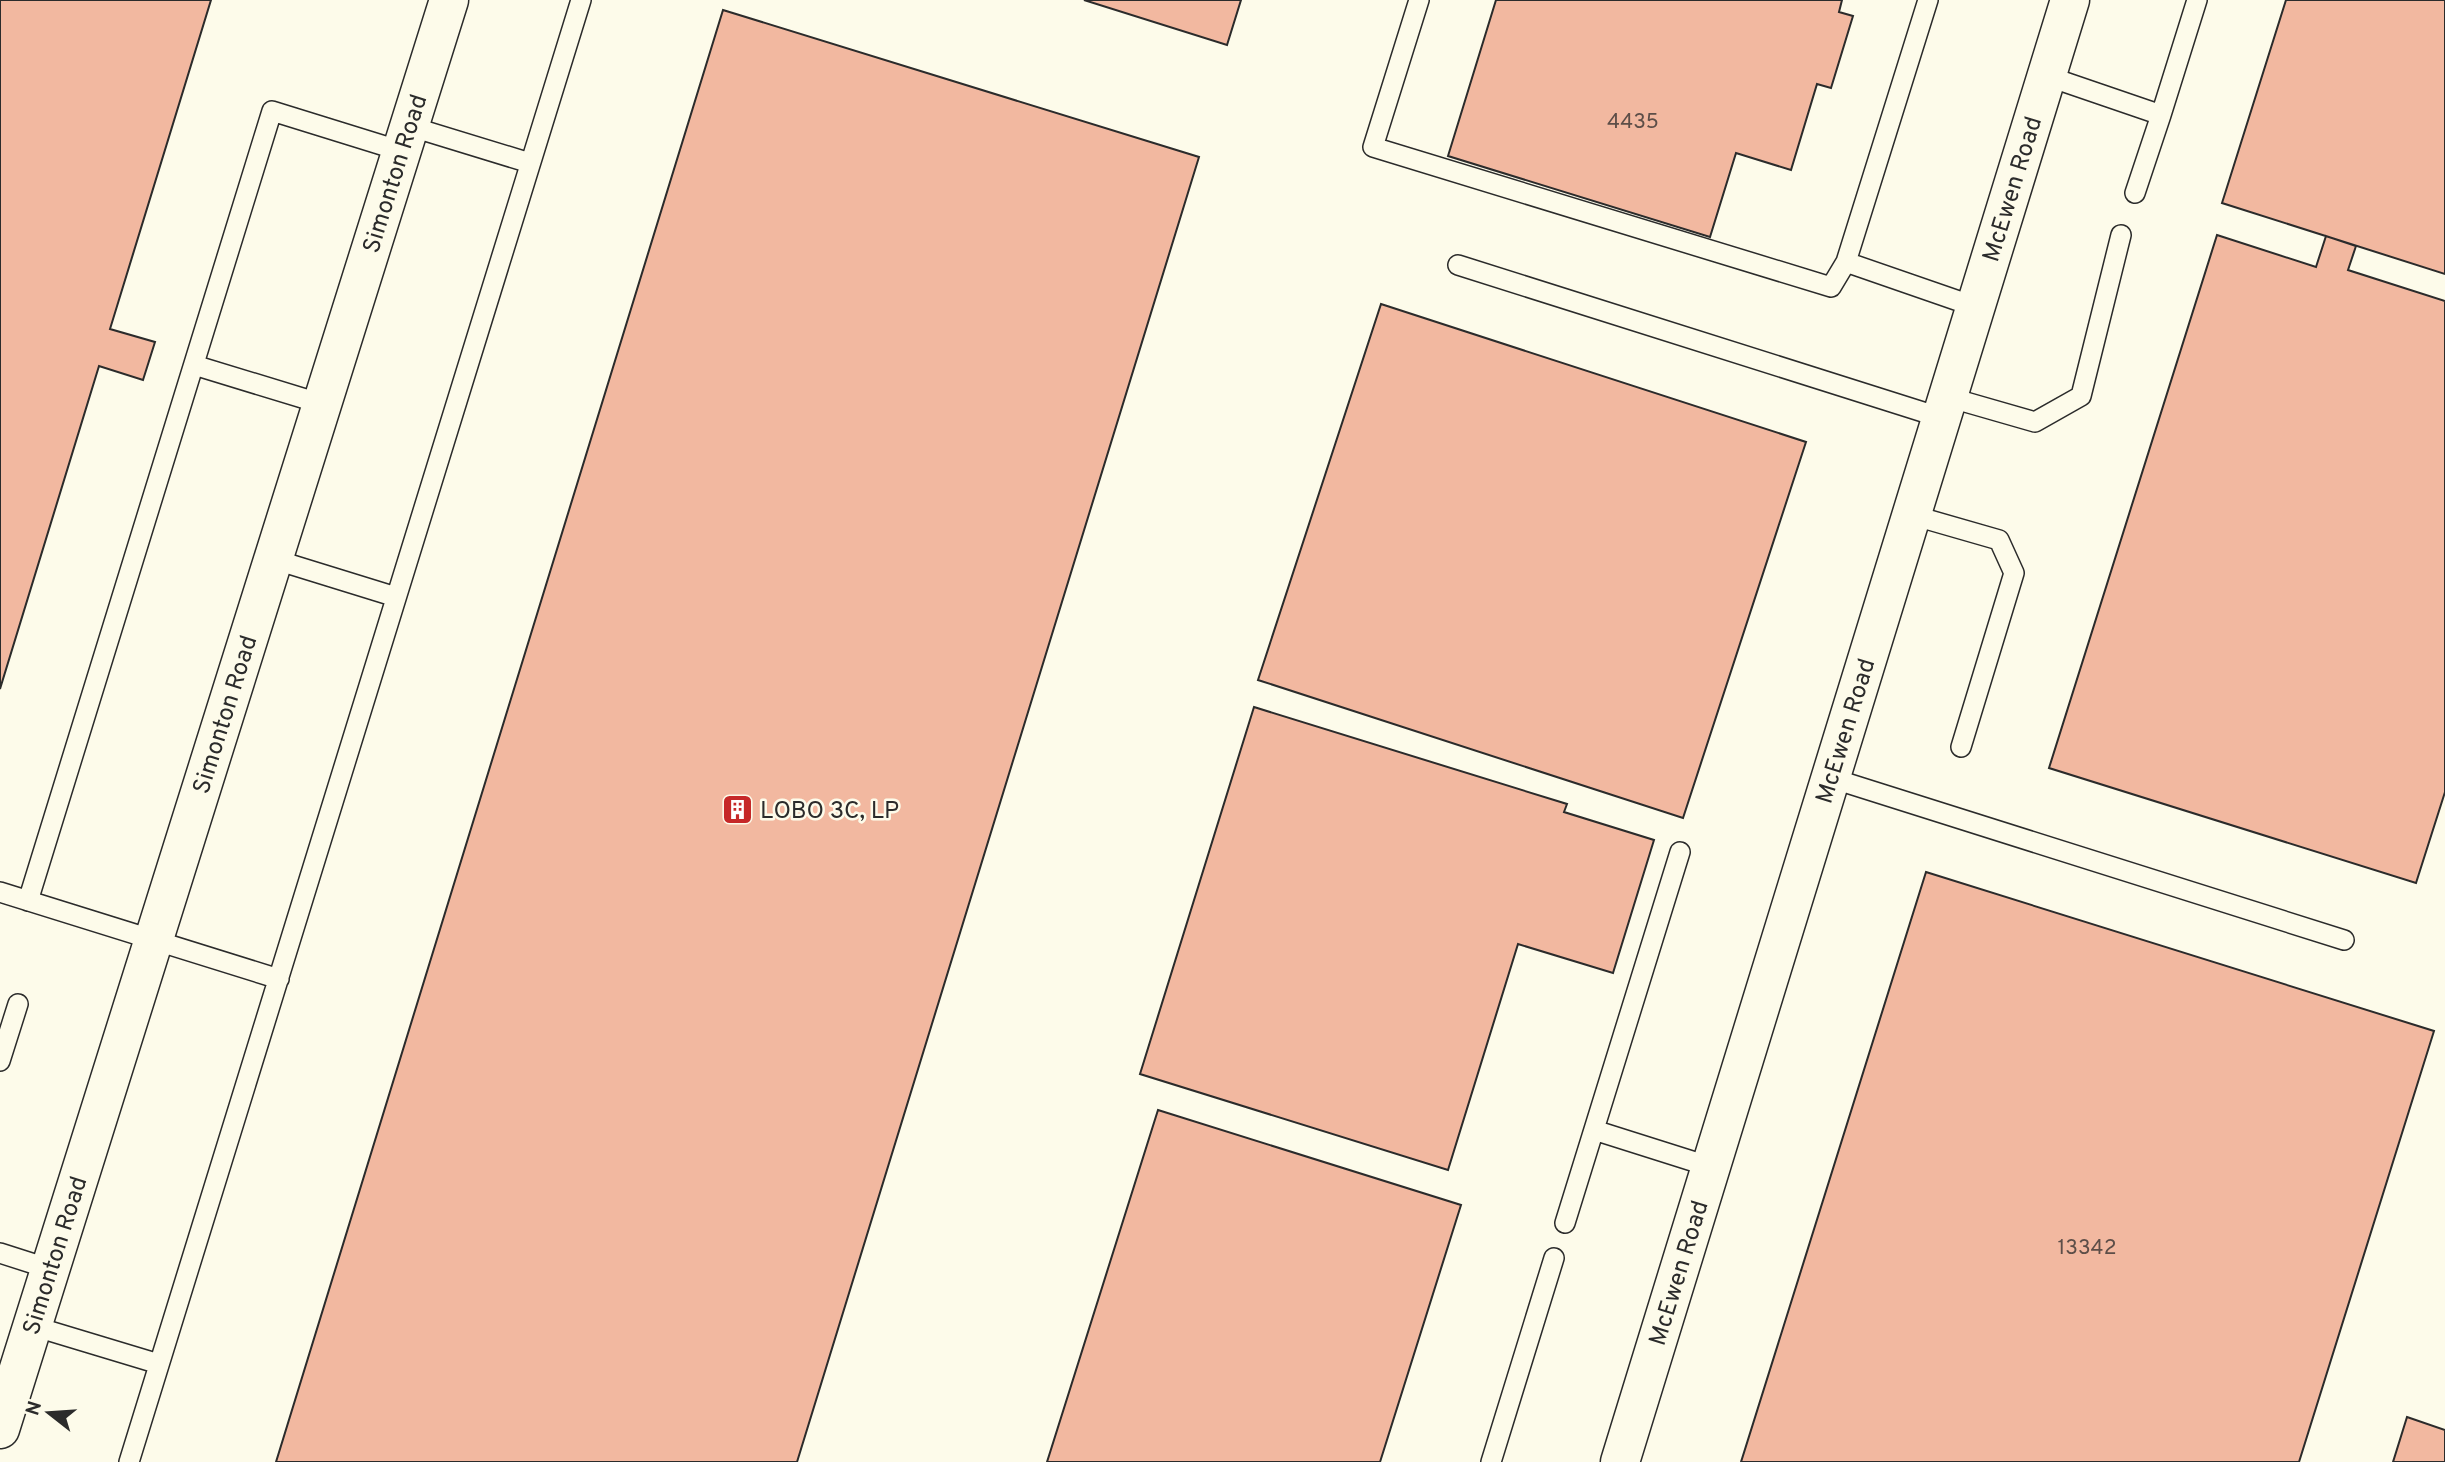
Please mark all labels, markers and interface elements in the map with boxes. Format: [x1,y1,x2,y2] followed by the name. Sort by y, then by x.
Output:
[357,91,435,257] street label: Simonton Road
[1607,109,1659,136] house number: 4435
[1977,113,2050,266] street label: McEwen Road
[187,632,265,798] street label: Simonton Road
[1811,655,1883,808] street label: McEwen Road
[720,793,754,827] building icon: LOBO 3C, LP
[760,797,899,827] place label: LOBO 3C, LP
[17,1173,95,1339] street label: Simonton Road
[1644,1197,1717,1350] street label: McEwen Road
[2057,1235,2117,1262] house number: 13342
[14,1378,84,1448] north arrow
[21,1399,48,1419] text: N

